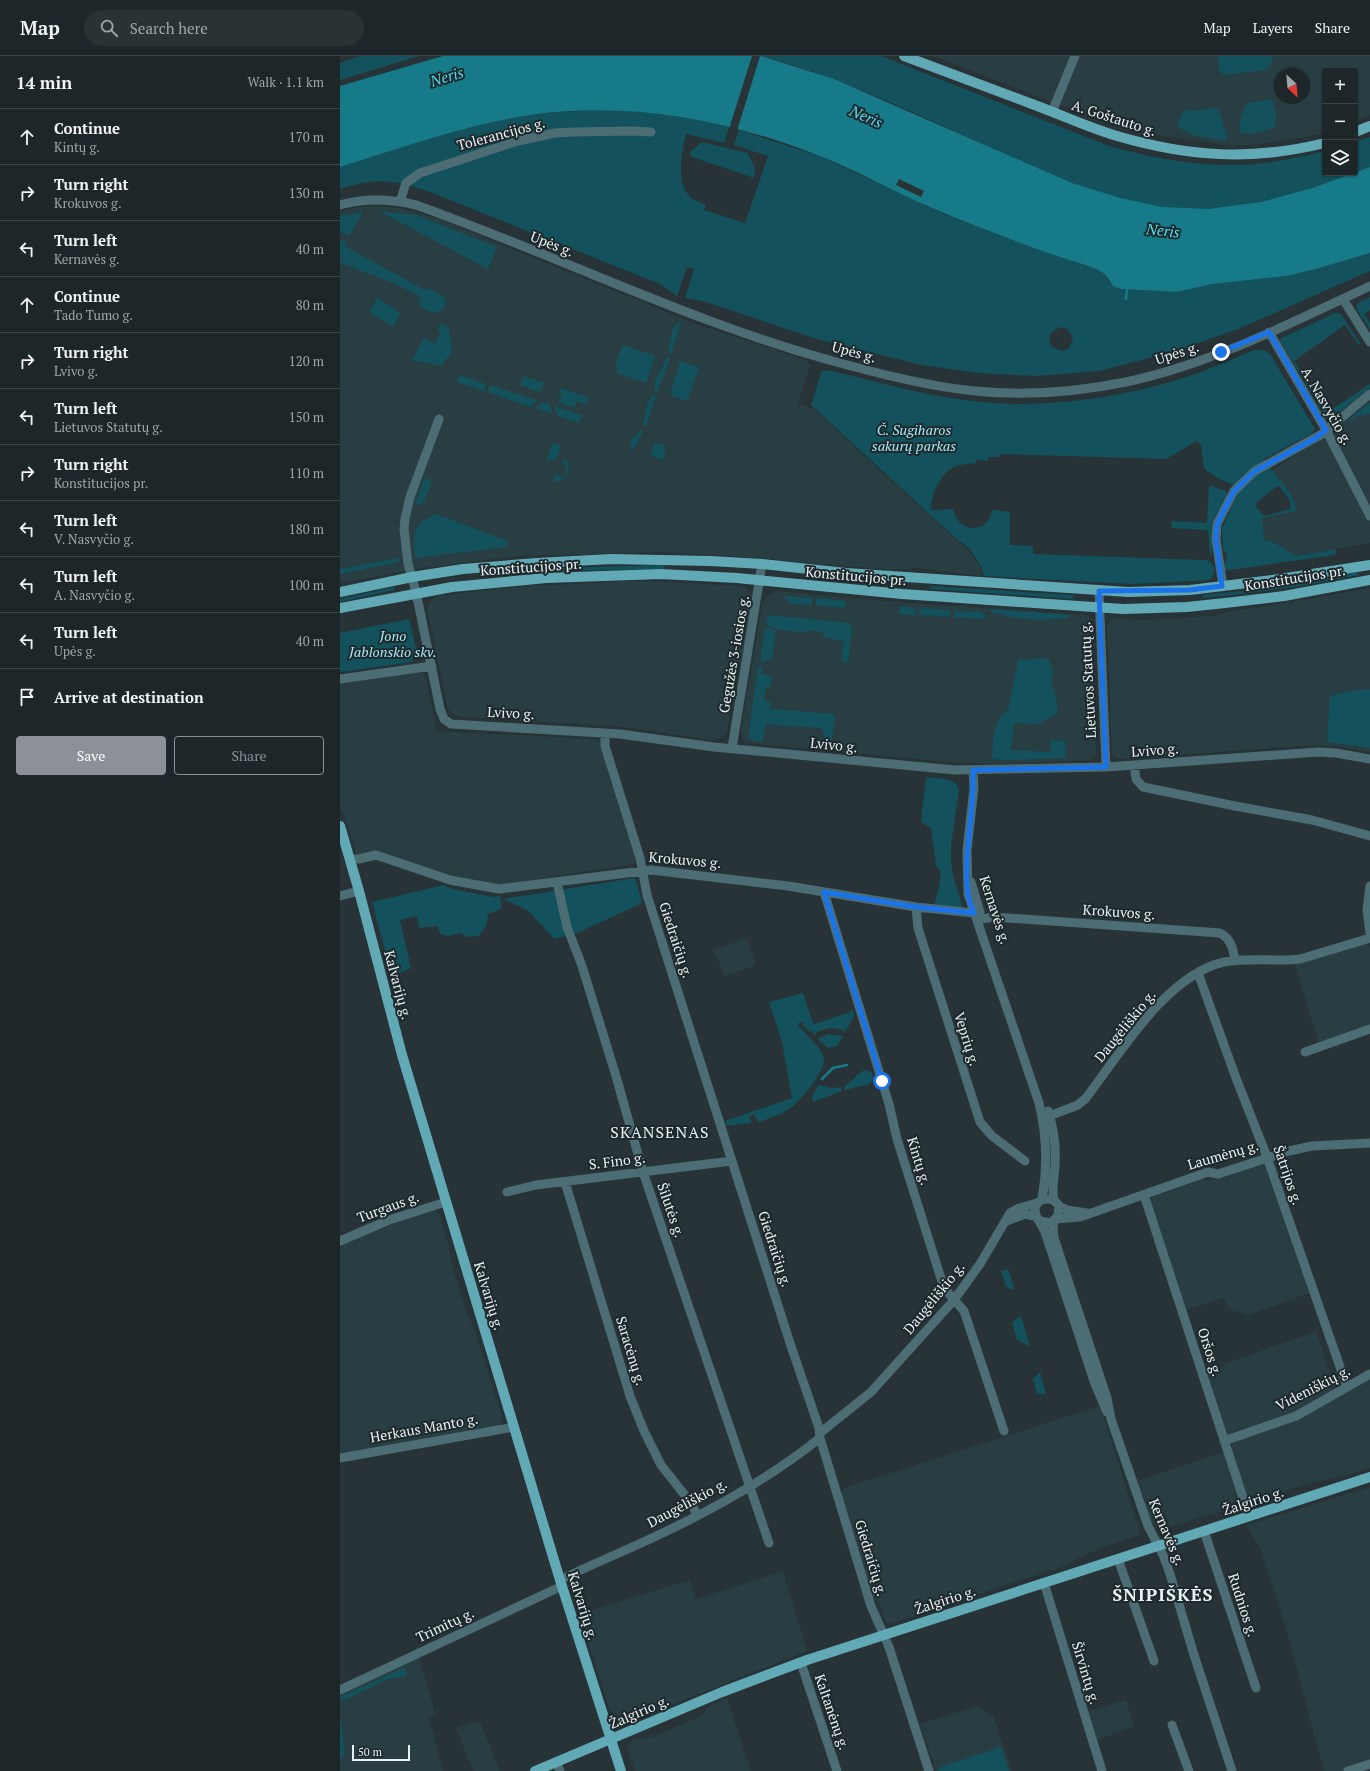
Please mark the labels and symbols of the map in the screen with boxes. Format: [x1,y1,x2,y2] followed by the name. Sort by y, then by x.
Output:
[427,62,466,91] water label: Neris
[1274,68,1310,104] north arrow
[1070,95,1159,140] street label: A. Goštauto g.
[846,100,886,132] water label: Neris
[455,113,547,154] street label: Tolerancijos g.
[1144,218,1181,242] water label: Neris
[528,226,577,261] street label: Upės g.
[830,337,878,367] street label: Upės g.
[1152,337,1201,369] street label: Upės g.
[1212,343,1230,361] route end
[1297,363,1357,448] street label: A. Nasvyčio g.
[872,420,956,455] park label: Č. Sugiharos sakurų parkas
[480,553,582,580] street label: Konstitucijos pr.
[1243,560,1347,595] street label: Konstitucijos pr.
[805,562,908,589] street label: Konstitucijos pr.
[714,593,753,714] street label: Gegužės 3-iosios g.
[1075,621,1100,739] street label: Lietuvos Statutų g.
[348,626,437,661] park label: Jono Jablonskio skv.
[487,702,535,723] street label: Lvivo g.
[809,733,859,756] street label: Lvivo g.
[1131,738,1179,761] street label: Lvivo g.
[648,847,722,872] street label: Krokuvos g.
[975,873,1015,946] street label: Kernavės g.
[655,899,698,980] street label: Giedraičių g.
[1082,899,1156,924] street label: Krokuvos g.
[380,948,417,1022] street label: Kalvarijų g.
[1090,986,1160,1066] street label: Daugėliškio g.
[950,1010,985,1068] street label: Veprių g.
[873,1072,891,1090] route start
[610,1121,710,1143] district label: SKANSENAS
[903,1134,936,1187] street label: Kintų g.
[1185,1135,1261,1174] street label: Laumėnų g.
[1269,1142,1308,1207] street label: Šatrijos g.
[588,1148,646,1173] street label: S. Fino g.
[653,1180,690,1240] street label: Šilutės g.
[354,1187,422,1227] street label: Turgaus g.
[754,1208,797,1289] street label: Giedraičių g.
[899,1258,969,1338] street label: Daugėliškio g.
[470,1259,509,1332] street label: Kalvarijų g.
[612,1314,651,1388] street label: Saracėnų g.
[1194,1325,1227,1379] street label: Oršos g.
[1272,1361,1353,1414] street label: Videniškių g.
[368,1409,480,1446] street label: Herkaus Manto g.
[644,1474,730,1532] street label: Daugėliškio g.
[1220,1482,1286,1519] street label: Žalgirio g.
[1145,1496,1190,1568] street label: Kernavės g.
[851,1517,892,1598] street label: Giedraičių g.
[564,1569,603,1642] street label: Kalvarijų g.
[1224,1571,1263,1639] street label: Rudnios g.
[912,1581,978,1618] street label: Žalgirio g.
[1112,1582,1214,1606] district label: ŠNIPIŠKĖS
[413,1603,477,1646] street label: Trimitų g.
[1068,1639,1105,1707] street label: Širvintų g.
[811,1671,854,1752] street label: Kaltanėnų g.
[606,1690,672,1733] street label: Žalgirio g.
[352,1743,410,1762] scale bar

